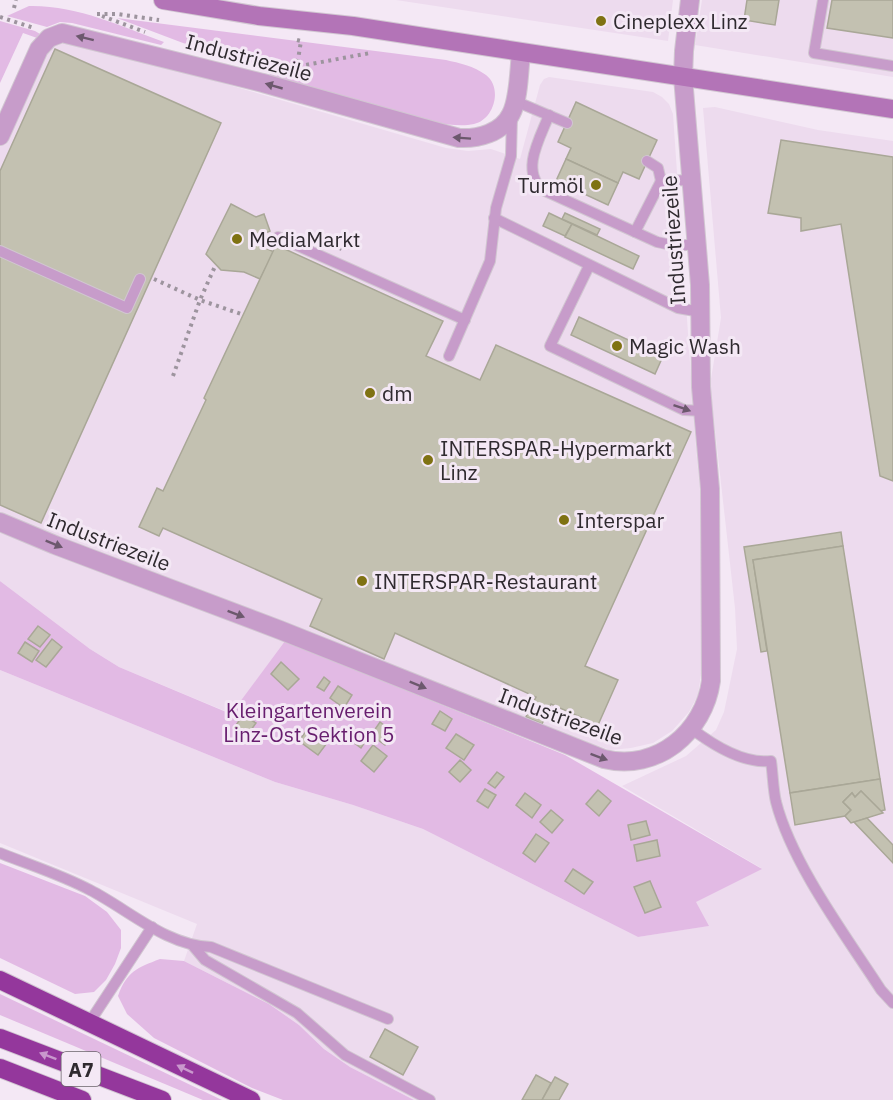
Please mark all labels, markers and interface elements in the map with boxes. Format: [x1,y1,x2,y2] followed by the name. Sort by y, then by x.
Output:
[613,7,748,35] place label: Cineplexx Linz
[594,14,608,28] marker: Cineplexx Linz
[183,27,315,87] street label: Industriezeile
[76,33,94,43] one-way arrow
[265,81,283,91] one-way arrow
[453,133,472,142] one-way arrow
[518,171,584,199] place label: Turmöl
[655,174,691,306] street label: Industriezeile
[589,178,603,192] marker: Turmöl
[249,225,360,253] place label: MediaMarkt
[230,232,244,246] marker: MediaMarkt
[629,332,741,360] place label: Magic Wash
[610,339,624,353] marker: Magic Wash
[382,379,413,407] place label: dm
[363,386,377,400] marker: dm
[673,404,691,413] one-way arrow
[440,434,672,486] place label: INTERSPAR-Hypermarkt Linz
[421,453,435,467] marker: INTERSPAR-Hypermarkt Linz
[43,505,175,577] street label: Industriezeile
[576,506,664,534] place label: Interspar
[557,513,571,527] marker: Interspar
[45,540,63,550] one-way arrow
[374,567,597,595] place label: INTERSPAR-Restaurant
[355,574,369,588] marker: INTERSPAR-Restaurant
[228,609,246,619] one-way arrow
[409,681,427,690] one-way arrow
[495,681,627,751] street label: Industriezeile
[223,696,395,748] park label: Kleingartenverein Linz-Ost Sektion 5
[590,752,608,762] one-way arrow
[39,1051,57,1061] one-way arrow
[62,1052,100,1086] road number: A7
[177,1064,194,1073] one-way arrow

